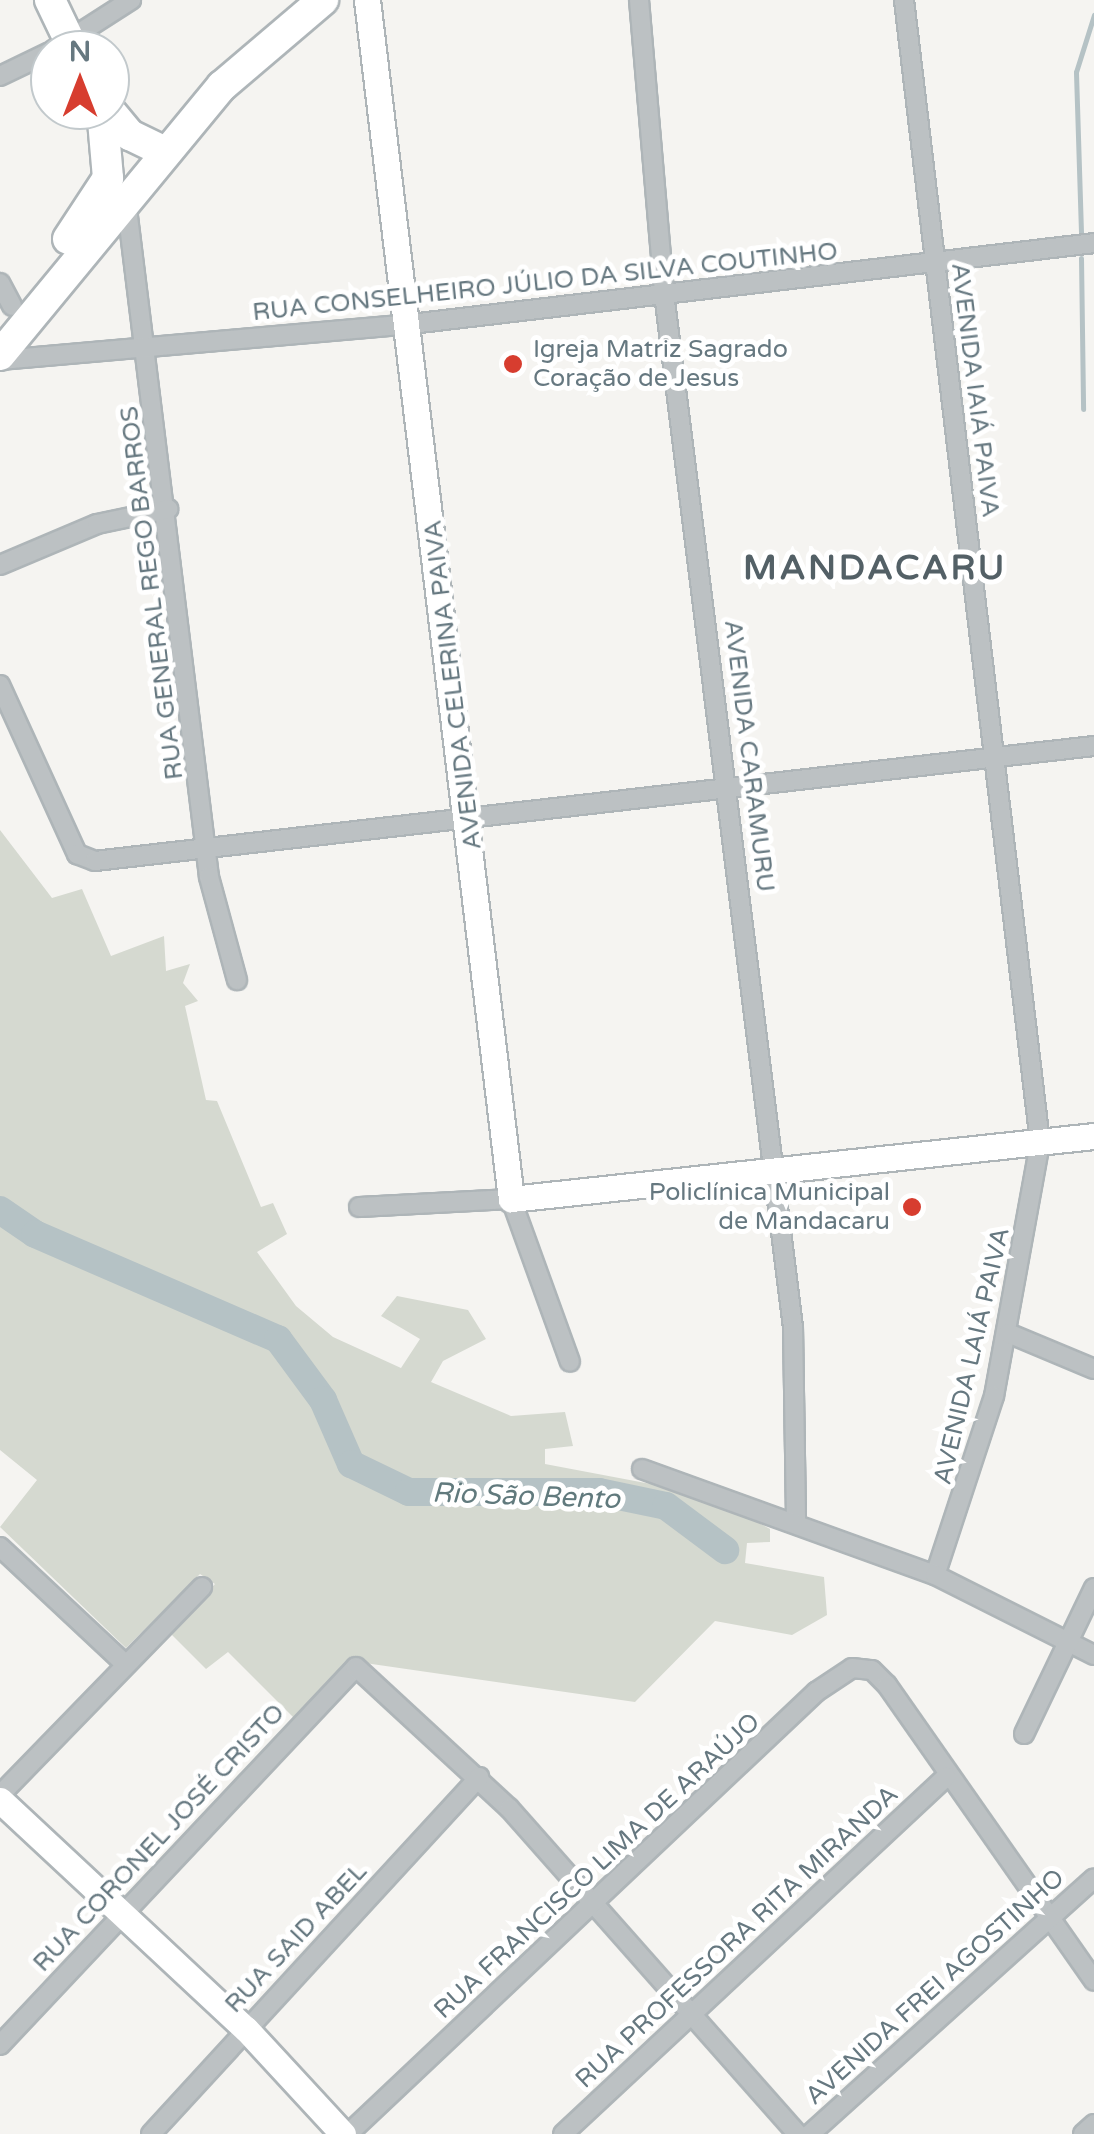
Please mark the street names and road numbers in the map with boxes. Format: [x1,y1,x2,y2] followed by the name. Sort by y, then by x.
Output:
[251,236,839,328] street label: RUA CONSELHEIRO JÚLIO DA SILVA COUTINHO
[945,261,1005,519] street label: AVENIDA IAIÁ PAIVA
[114,404,190,782] street label: RUA GENERAL REGO BARROS
[418,519,488,851] street label: AVENIDA CELERINA PAIVA
[717,618,781,894] street label: AVENIDA CARAMURU
[928,1225,1016,1487] street label: AVENIDA LAIÁ PAIVA
[27,1698,291,1978] street label: RUA CORONEL JOSÉ CRISTO
[428,1707,766,2025] street label: RUA FRANCISCO LIMA DE ARAÚJO
[569,1779,905,2095] street label: RUA PROFESSORA RITA MIRANDA
[219,1857,373,2019] street label: RUA SAID ABEL
[799,1863,1071,2111] street label: AVENIDA FREI AGOSTINHO

